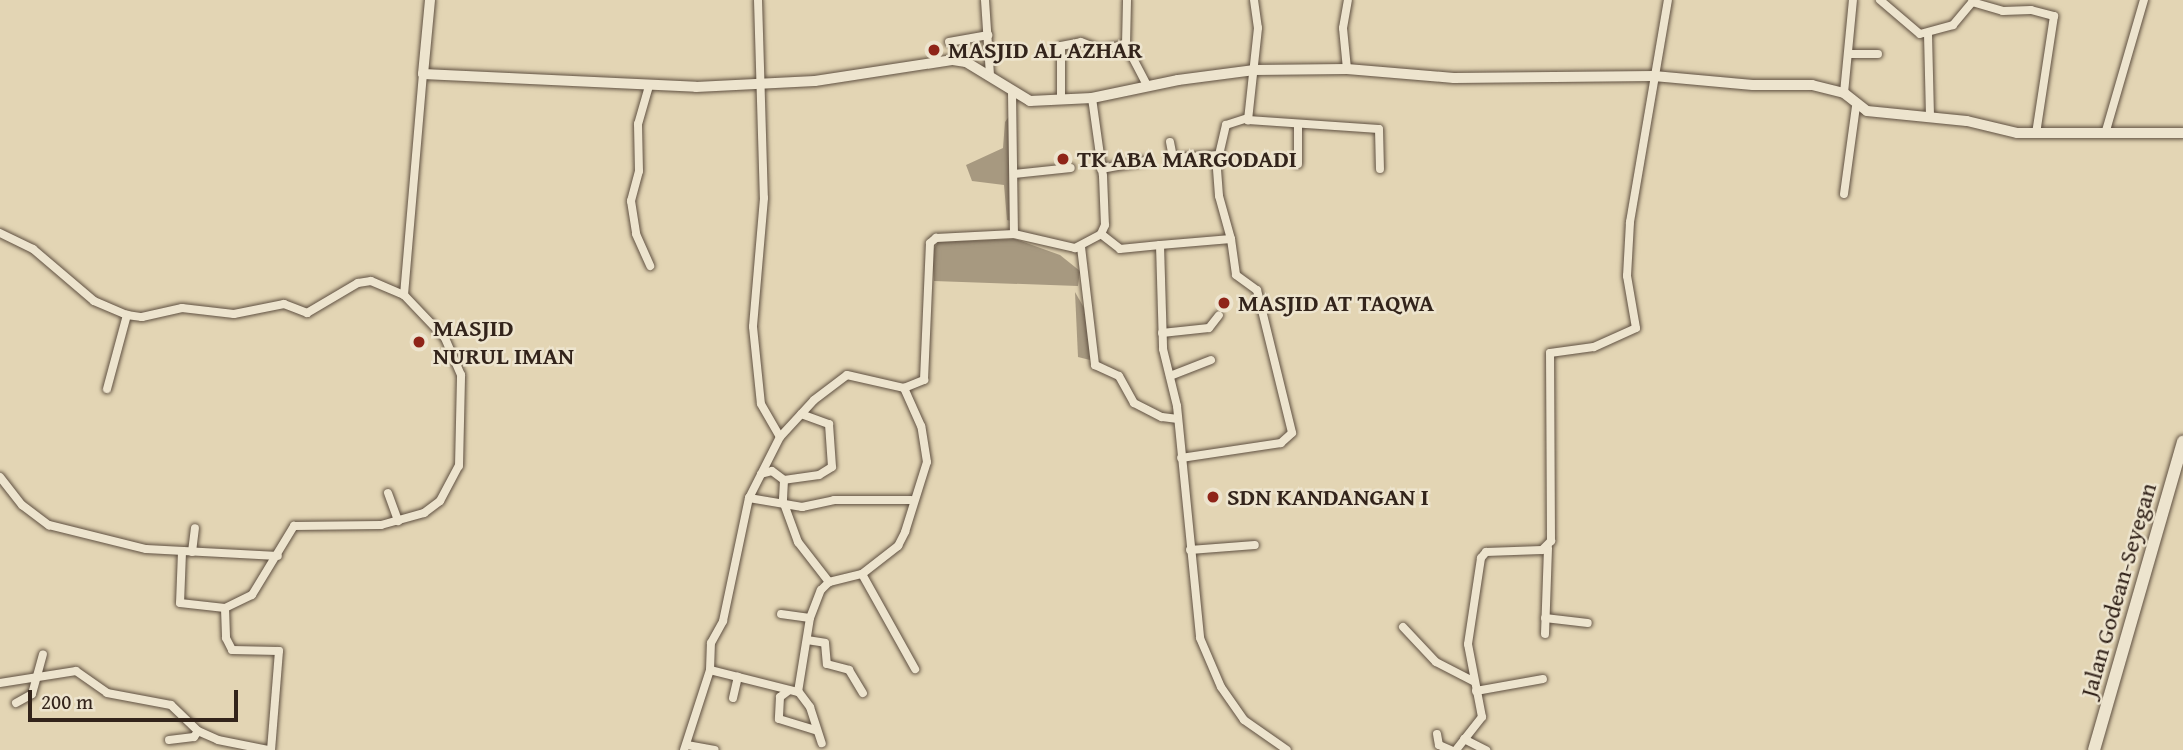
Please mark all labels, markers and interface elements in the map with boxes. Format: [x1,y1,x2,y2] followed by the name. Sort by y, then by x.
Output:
[948,36,1142,64] place label: MASJID AL AZHAR
[926,42,942,58] marker: MASJID AL AZHAR
[1077,145,1297,173] place label: TK ABA MARGODADI
[1055,151,1071,167] marker: TK ABA MARGODADI
[1238,289,1434,317] place label: MASJID AT TAQWA
[1216,295,1232,311] marker: MASJID AT TAQWA
[433,314,574,370] place label: MASJID NURUL IMAN
[411,334,427,350] marker: MASJID NURUL IMAN
[2074,479,2162,701] street label: Jalan Godean-Seyegan
[1227,483,1429,511] place label: SDN KANDANGAN I
[1205,489,1221,505] marker: SDN KANDANGAN I
[32,676,242,720] scale bar
[41,686,93,717] text: 200 m

